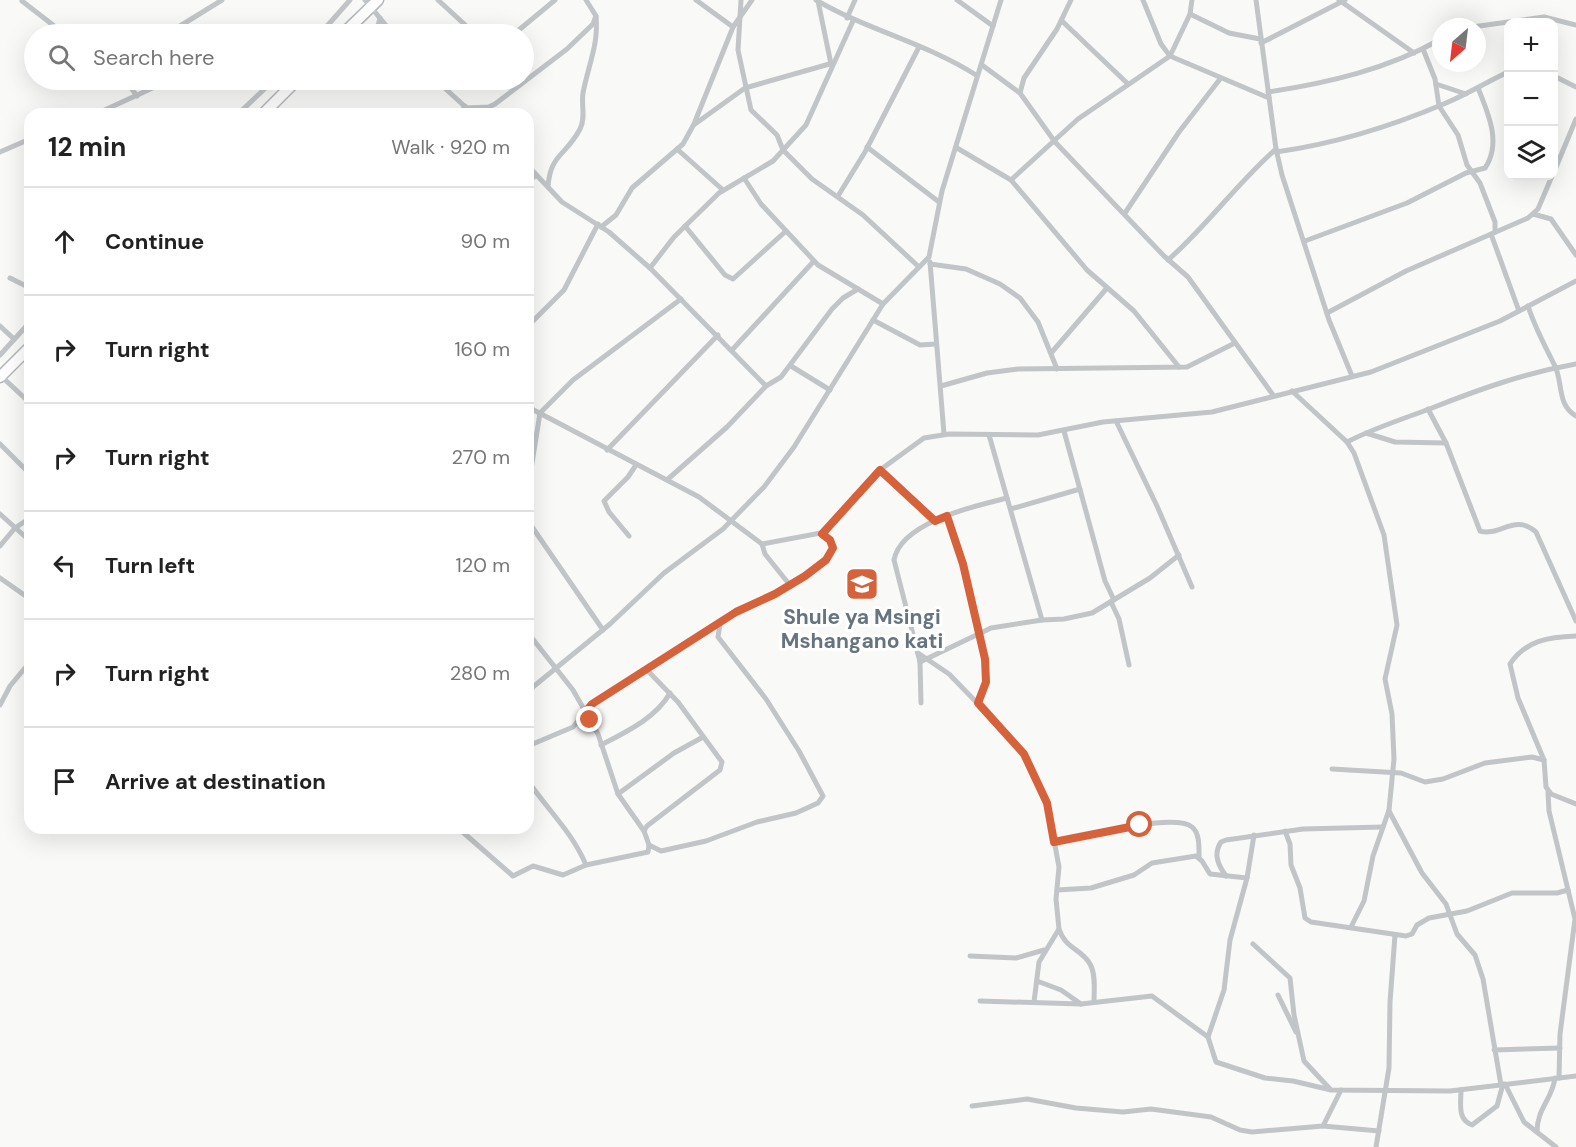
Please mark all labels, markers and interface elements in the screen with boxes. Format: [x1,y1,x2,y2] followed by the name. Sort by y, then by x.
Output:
[1432,18,1486,72] north arrow
[1504,18,1558,180] map controls
[1504,18,1558,72] button: +
[24,24,534,90] search box
[45,41,78,74] icon: search
[93,43,214,72] text: Search here
[1504,72,1558,126] button: −
[1504,126,1558,180] button: layers
[48,130,126,164] text: 12 min
[391,134,510,160] text: Walk · 920 m
[48,225,81,258] icon: ahead
[105,227,204,256] text: Continue
[461,228,510,254] text: 90 m
[48,333,81,366] icon: right
[105,335,210,364] text: Turn right
[454,336,510,362] text: 160 m
[48,441,81,474] icon: right
[105,443,210,472] text: Turn right
[452,444,510,470] text: 270 m
[48,549,81,582] icon: left
[105,551,195,580] text: Turn left
[456,552,510,578] text: 120 m
[844,566,880,602] school or university icon: Shule ya Msingi Mshangano kati
[781,603,943,655] place label: Shule ya Msingi Mshangano kati
[48,657,81,690] icon: right
[105,659,210,688] text: Turn right
[450,660,510,686] text: 280 m
[576,706,602,732] route end
[48,765,81,798] icon: arrive
[105,767,326,796] text: Arrive at destination
[1126,811,1152,837] route start

